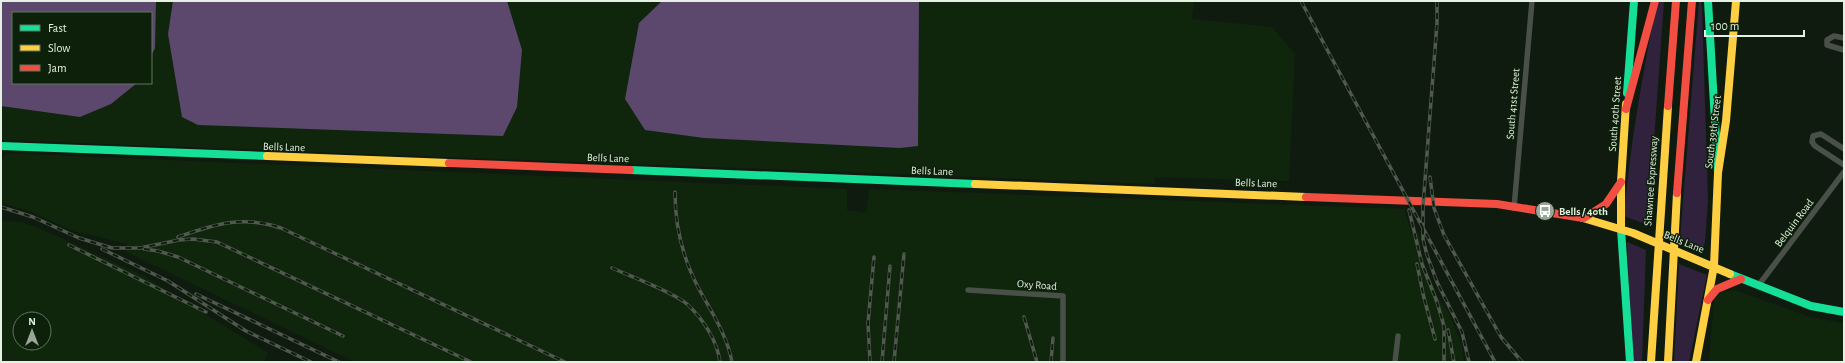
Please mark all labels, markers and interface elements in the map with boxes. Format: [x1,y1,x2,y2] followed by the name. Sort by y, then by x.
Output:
[12,12,152,84] legend
[1705,12,1804,38] scale bar
[1711,20,1739,32] text: 100 m
[48,22,67,34] text: Fast
[48,42,70,54] text: Slow
[48,62,67,74] text: Jam
[1504,67,1522,140] street label: South 41st Street
[1607,76,1623,152] street label: South 40th Street
[1703,94,1723,169] street label: South 39th Street
[1642,135,1660,226] street label: Shawnee Expressway
[263,141,305,153] street label: Bells Lane
[587,152,629,164] street label: Bells Lane
[911,165,953,177] street label: Bells Lane
[1235,177,1277,189] street label: Bells Lane
[1773,197,1816,249] street label: Belquin Road
[1534,200,1556,222] bus stop icon: Bells / 40th
[1559,206,1608,217] place label: Bells / 40th
[1662,229,1706,255] street label: Bells Lane
[1017,278,1058,292] street label: Oxy Road
[12,311,52,351] north arrow
[28,316,36,327] text: N

